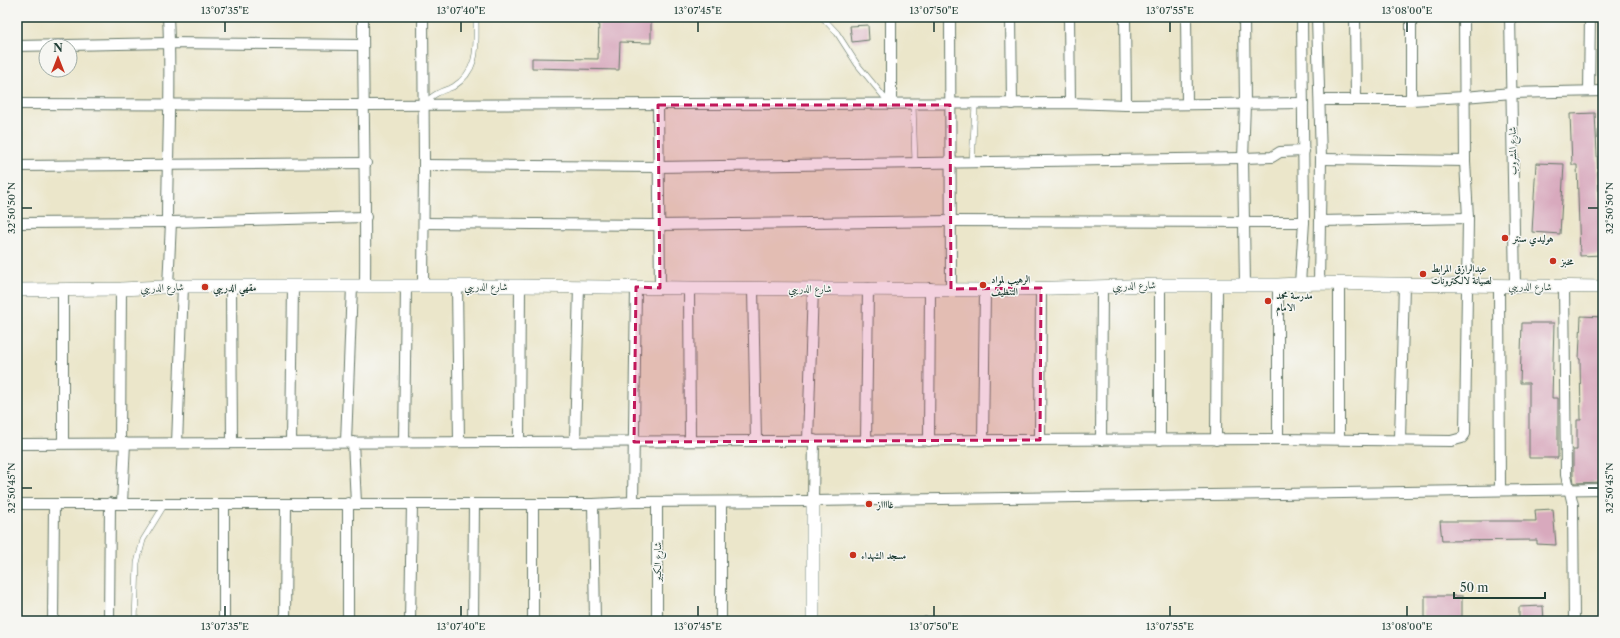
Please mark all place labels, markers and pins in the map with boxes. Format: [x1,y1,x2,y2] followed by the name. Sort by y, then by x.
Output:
[1512,232,1554,247] place label: هوليدي سنتر
[1500,233,1510,243] marker: هوليدي سنتر
[1560,255,1574,268] place label: مخبز
[1548,256,1558,266] marker: مخبز
[1431,262,1492,287] place label: عبدالرازق المرابط لصيانة لالكترونات
[1418,269,1428,279] marker: عبدالرازق المرابط لصيانة لالكترونات
[991,273,1030,298] place label: الرهيب لمواد التنظيف
[978,280,988,290] marker: الرهيب لمواد التنظيف
[213,281,256,297] place label: مقهي الدريبي
[200,282,210,292] marker: مقهي الدريبي
[1276,289,1313,317] place label: مدرسة محمد الامام
[1263,296,1273,306] marker: مدرسة محمد الامام
[876,498,894,511] place label: غااااز
[864,499,874,509] marker: غااااز
[861,549,906,562] place label: مسجد الشهداء
[848,550,858,560] marker: مسجد الشهداء

